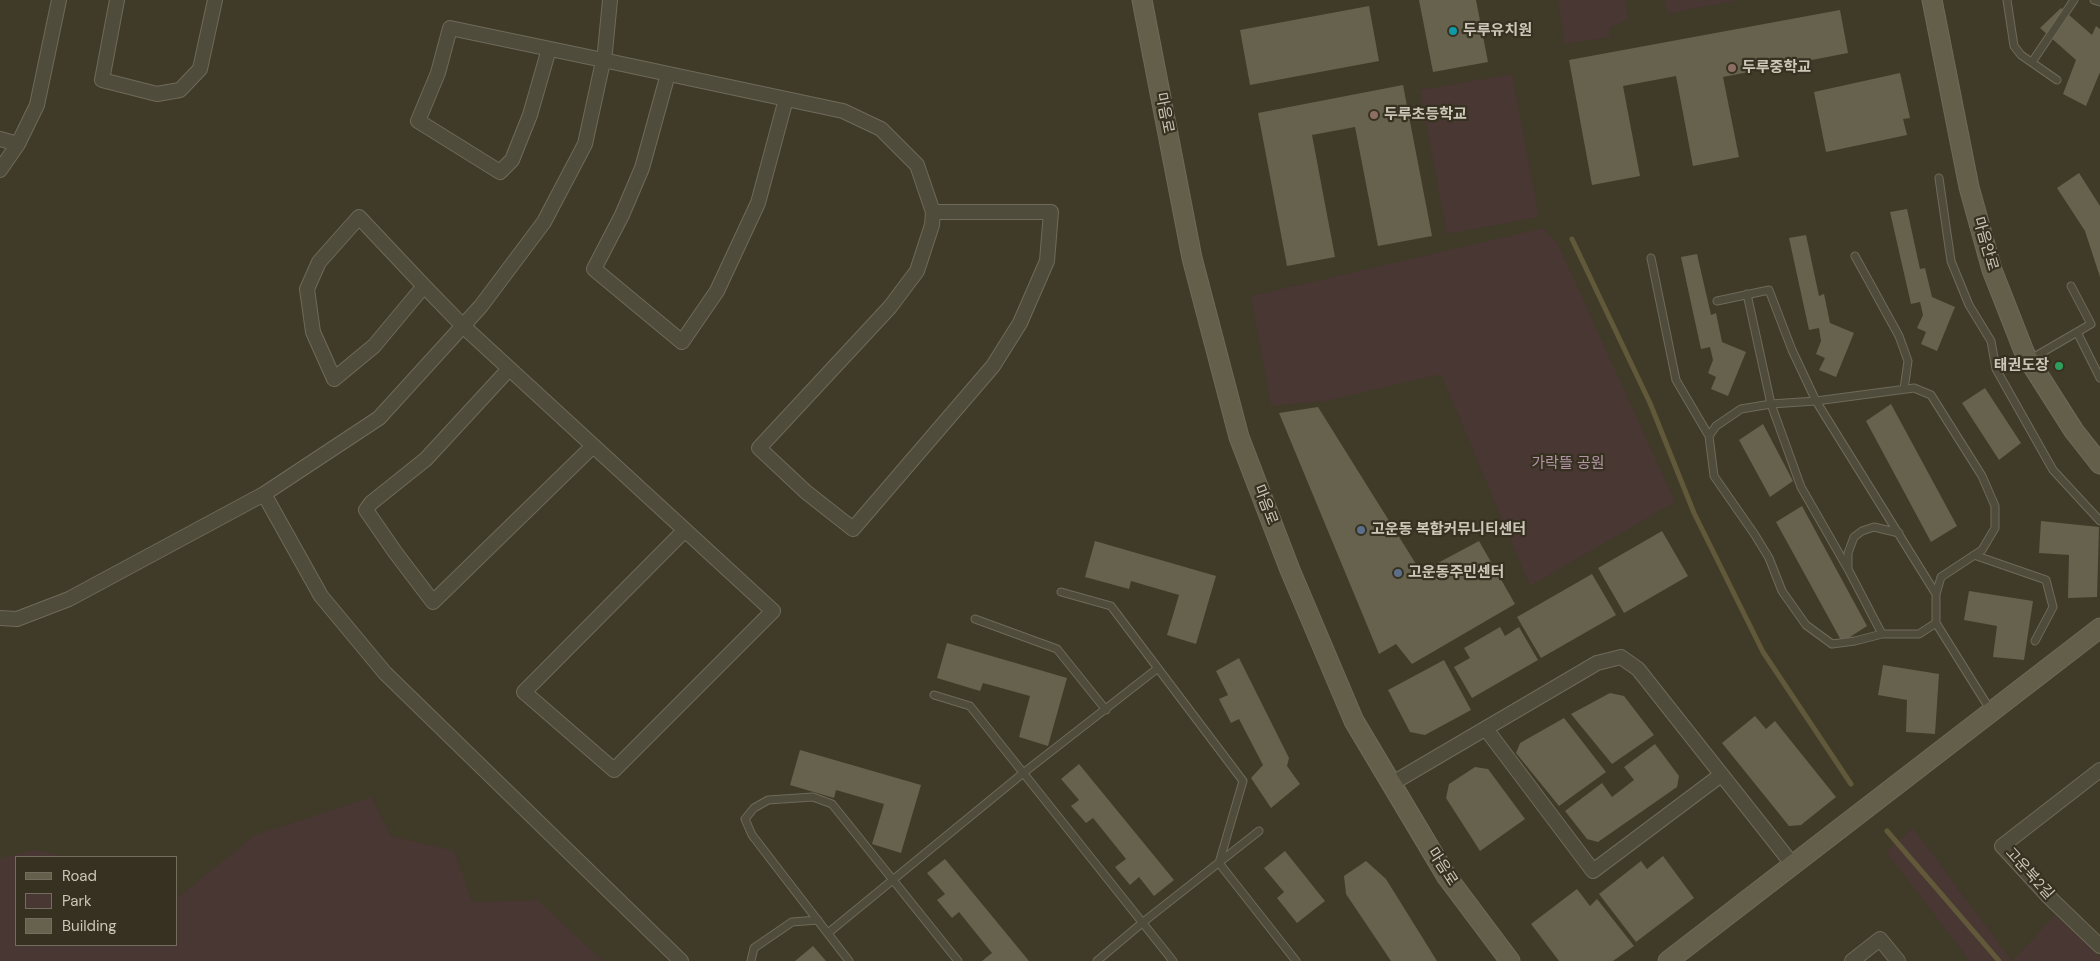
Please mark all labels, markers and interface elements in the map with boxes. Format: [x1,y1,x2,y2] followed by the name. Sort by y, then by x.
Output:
[1463,22,1532,40] place label: 두루유치원
[1447,25,1459,37] marker: 두루유치원
[1742,59,1811,77] place label: 두루중학교
[1726,62,1738,74] marker: 두루중학교
[1151,91,1177,135] street label: 마음로
[1384,106,1467,124] place label: 두루초등학교
[1368,109,1380,121] marker: 두루초등학교
[1969,215,2001,273] street label: 마음안로
[1994,357,2049,375] place label: 태권도장
[2053,360,2065,372] marker: 태권도장
[1532,455,1604,473] park label: 가락뜰 공원
[1249,482,1281,528] street label: 마음로
[1371,521,1526,539] place label: 고운동 복합커뮤니티센터
[1355,524,1367,536] marker: 고운동 복합커뮤니티센터
[1408,564,1505,582] place label: 고운동주민센터
[1392,567,1404,579] marker: 고운동주민센터
[2001,844,2057,904] street label: 고운북2길
[1423,845,1461,889] street label: 마음로
[15,856,178,946] legend
[62,866,97,886] text: Road
[62,891,92,911] text: Park
[62,916,117,936] text: Building

